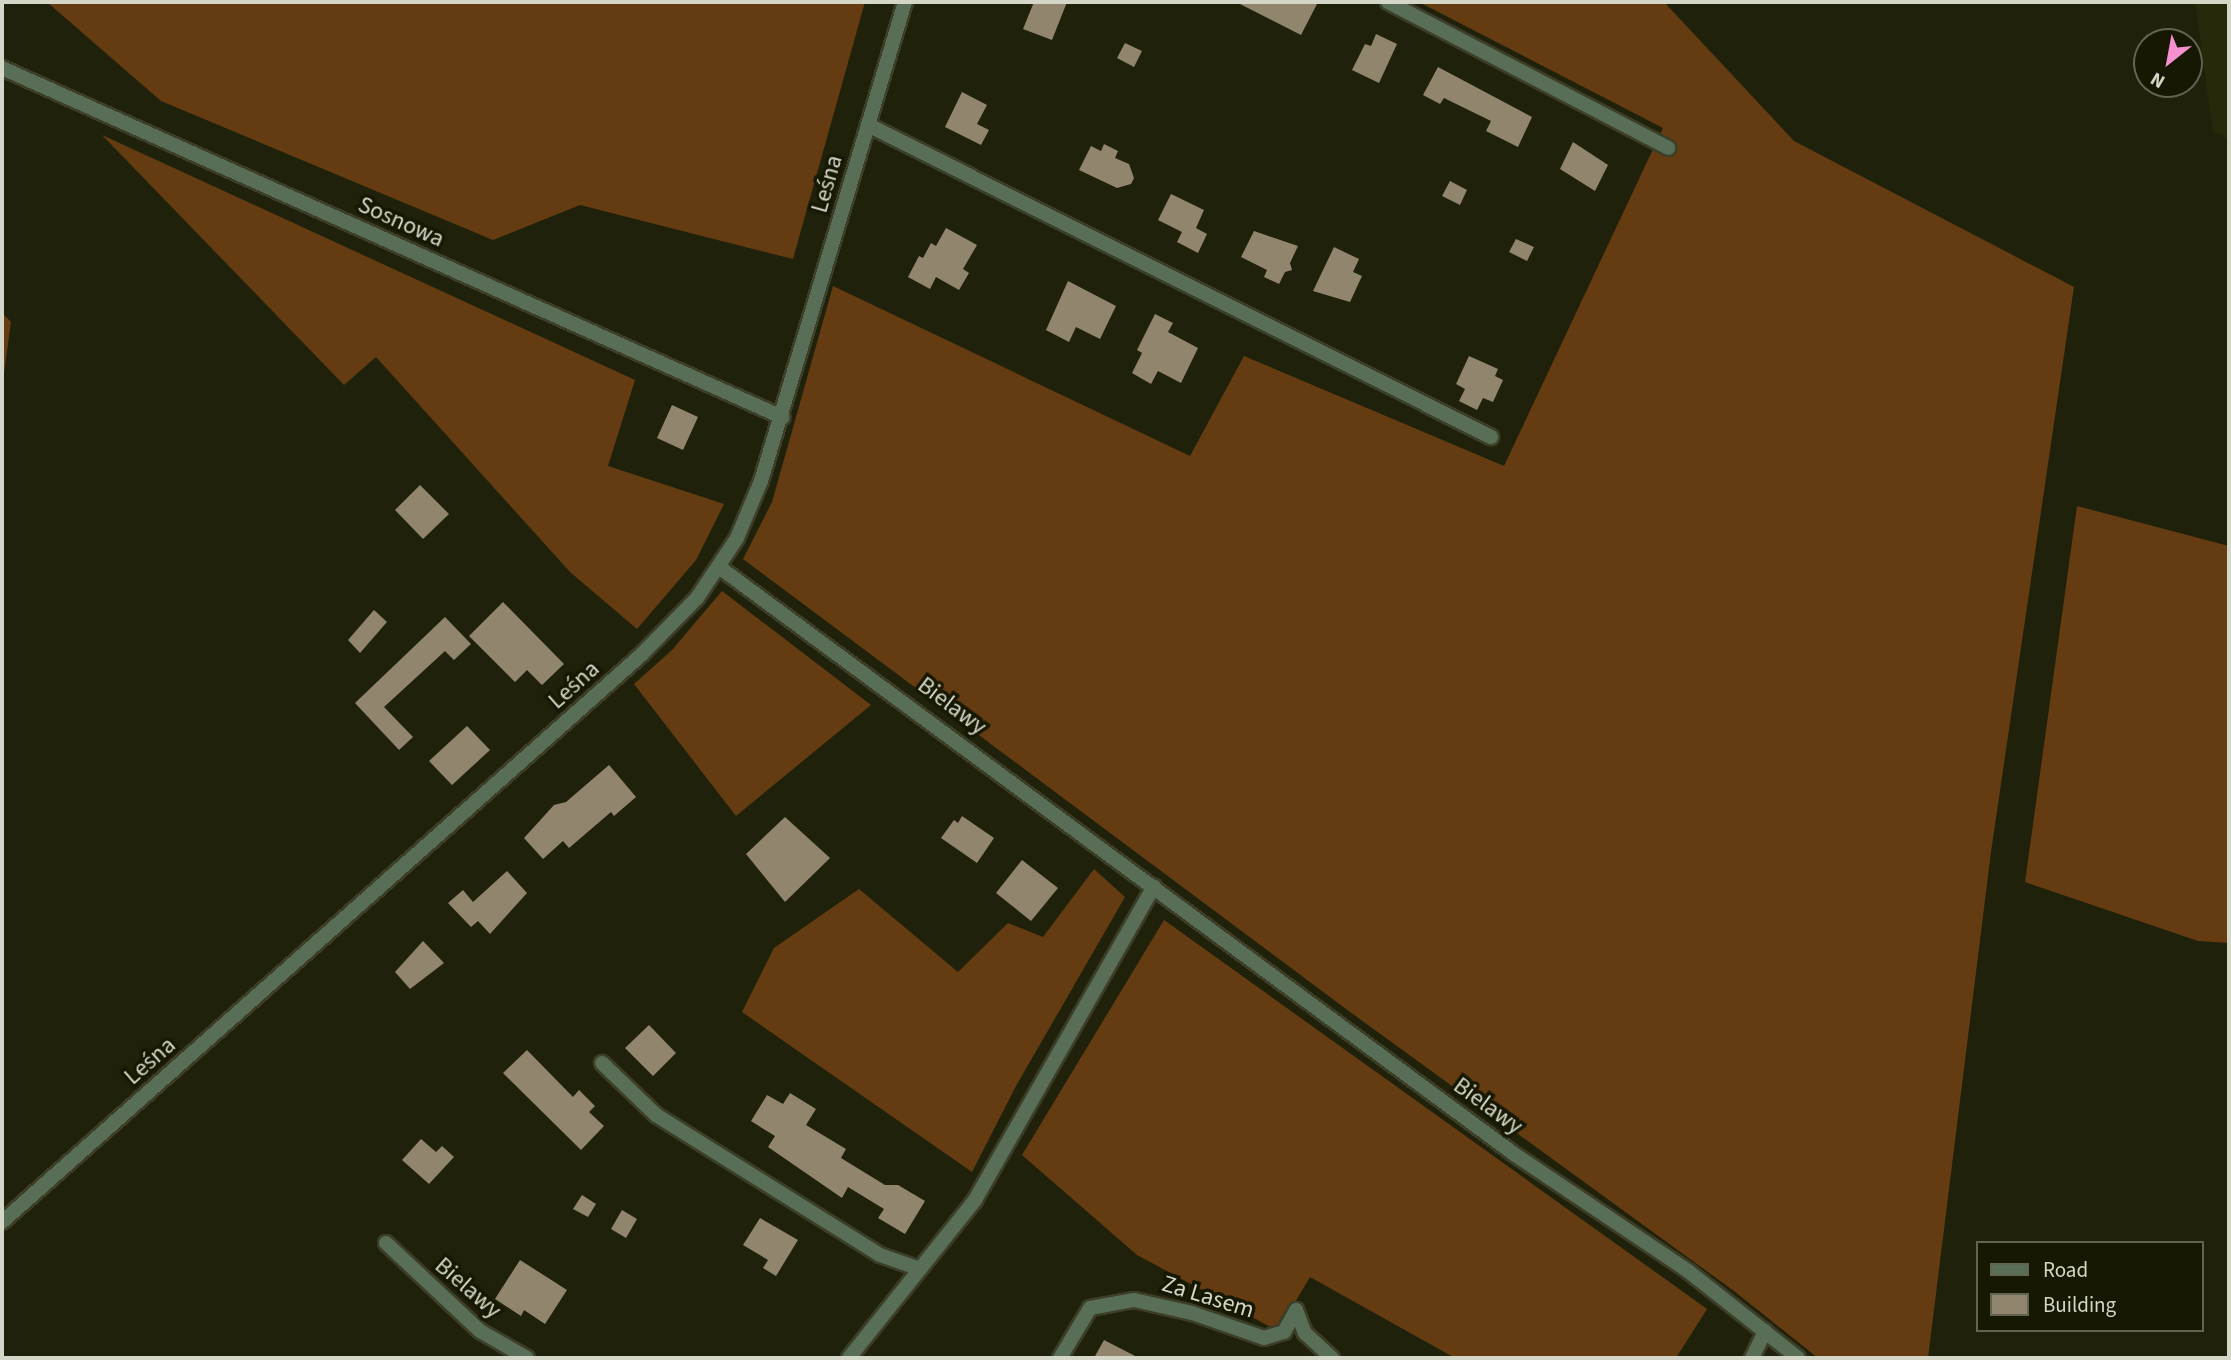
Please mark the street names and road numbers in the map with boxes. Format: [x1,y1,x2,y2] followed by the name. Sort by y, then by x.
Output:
[805,152,849,216] street label: Leśna
[354,190,448,254] street label: Sosnowa
[543,655,605,715] street label: Leśna
[912,671,992,741] street label: Bielawy
[118,1031,182,1091] street label: Leśna
[1448,1071,1528,1141] street label: Bielawy
[429,1251,507,1325] street label: Bielawy
[1158,1269,1258,1325] street label: Za Lasem

